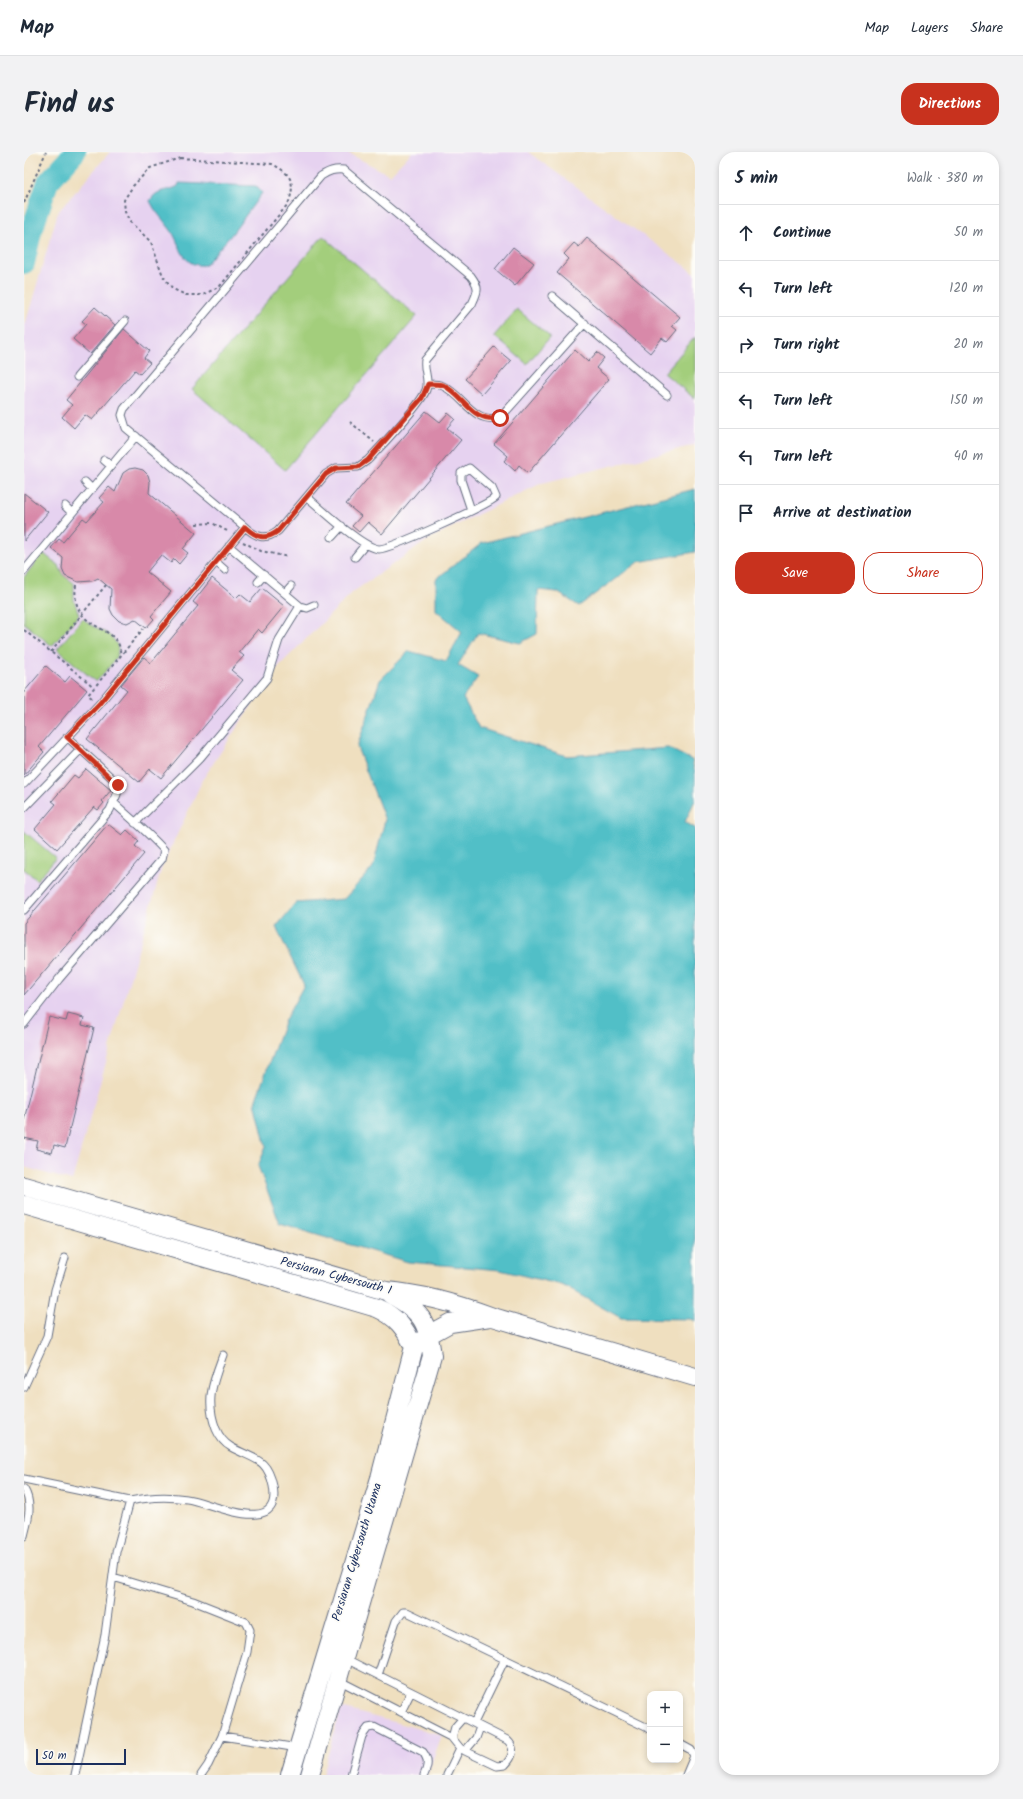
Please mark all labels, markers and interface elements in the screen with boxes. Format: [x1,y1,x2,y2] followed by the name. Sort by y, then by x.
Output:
[20,13,54,43] text: Map
[865,17,889,39] text: Map
[911,17,949,39] text: Layers
[971,17,1003,39] text: Share
[24,82,115,127] text: Find us
[901,83,999,125] button: Directions
[735,165,778,192] text: 5 min
[907,168,983,189] text: Walk · 380 m
[773,221,831,245] text: Continue
[735,222,757,244] icon: ahead
[954,222,983,243] text: 50 m
[773,277,833,301] text: Turn left
[735,278,757,300] icon: left
[949,278,983,299] text: 120 m
[773,333,840,357] text: Turn right
[735,334,757,356] icon: right
[953,334,983,355] text: 20 m
[773,389,833,413] text: Turn left
[735,390,757,412] icon: left
[950,390,983,411] text: 150 m
[491,409,509,427] route start
[773,445,833,469] text: Turn left
[735,446,757,468] icon: left
[954,446,983,467] text: 40 m
[773,501,912,525] text: Arrive at destination
[735,502,757,524] icon: arrive
[735,552,855,594] button: Save
[863,552,983,594] button: Share
[109,776,127,794] route end
[278,1252,394,1300] street label: Persiaran Cybersouth 1
[327,1480,387,1623] street label: Persiaran Cybersouth Utama
[647,1691,683,1763] map controls
[647,1691,683,1727] button: +
[647,1727,683,1763] button: −
[36,1747,126,1766] scale bar
[42,1747,67,1765] text: 50 m

